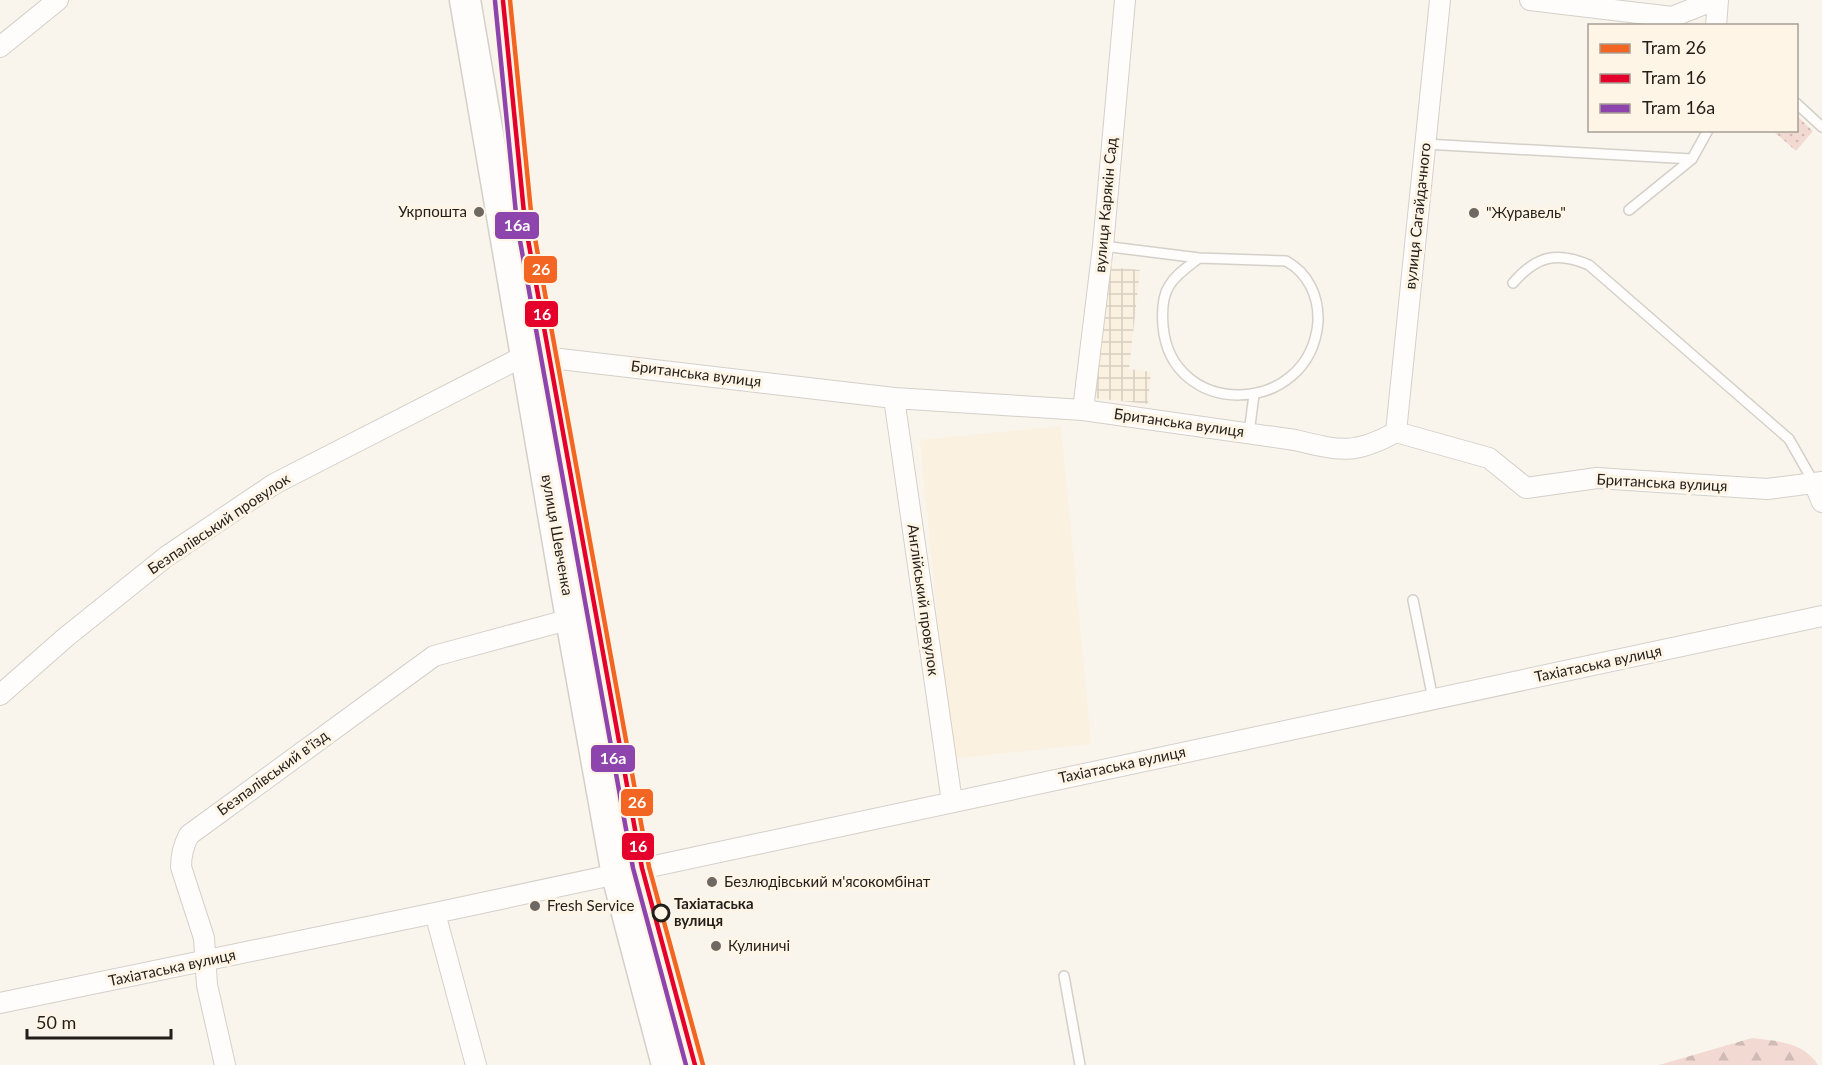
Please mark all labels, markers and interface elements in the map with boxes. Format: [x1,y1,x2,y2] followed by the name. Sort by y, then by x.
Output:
[1588,24,1798,132] legend
[1642,36,1706,58] text: Tram 26
[1642,66,1706,88] text: Tram 16
[1642,96,1715,118] text: Tram 16a
[1090,137,1120,273] street label: вулиця Карякін Сад
[1400,142,1434,290] street label: вулиця Сагайдачного
[398,202,467,220] place label: Укрпошта
[1486,203,1566,221] place label: "Журавель"
[472,205,486,219] marker: Укрпошта
[1467,206,1481,220] marker: "Журавель"
[494,211,540,240] line badge: 16a
[504,215,530,234] text: 16a
[523,255,558,284] line badge: 26
[532,259,550,278] text: 26
[524,300,559,328] line badge: 16
[533,304,551,323] text: 16
[630,356,762,390] street label: Британська вулиця
[1113,404,1245,440] street label: Британська вулиця
[144,469,293,577] street label: Безпалівський провулок
[1596,470,1728,494] street label: Британська вулиця
[538,473,577,597] street label: вулиця Шевченка
[904,523,944,677] street label: Англійський провулок
[1533,641,1663,685] street label: Тахіатаська вулиця
[213,726,332,819] street label: Безпалівський в’їзд
[1057,742,1187,786] street label: Тахіатаська вулиця
[590,744,636,773] line badge: 16a
[600,748,626,767] text: 16a
[620,788,654,817] line badge: 26
[628,792,646,811] text: 26
[621,832,655,861] line badge: 16
[629,836,647,855] text: 16
[724,872,931,890] place label: Безлюдівський м'ясокомбінат
[705,875,719,889] marker: Безлюдівський м'ясокомбінат
[674,894,754,929] place label: Тахіатаська вулиця
[547,896,634,914] place label: Fresh Service
[528,899,542,913] marker: Fresh Service
[652,904,670,922] marker: Тахіатаська вулиця
[728,936,790,954] place label: Кулиничі
[709,939,723,953] marker: Кулиничі
[107,945,237,989] street label: Тахіатаська вулиця
[27,1002,171,1040] scale bar
[36,1011,76,1033] text: 50 m

